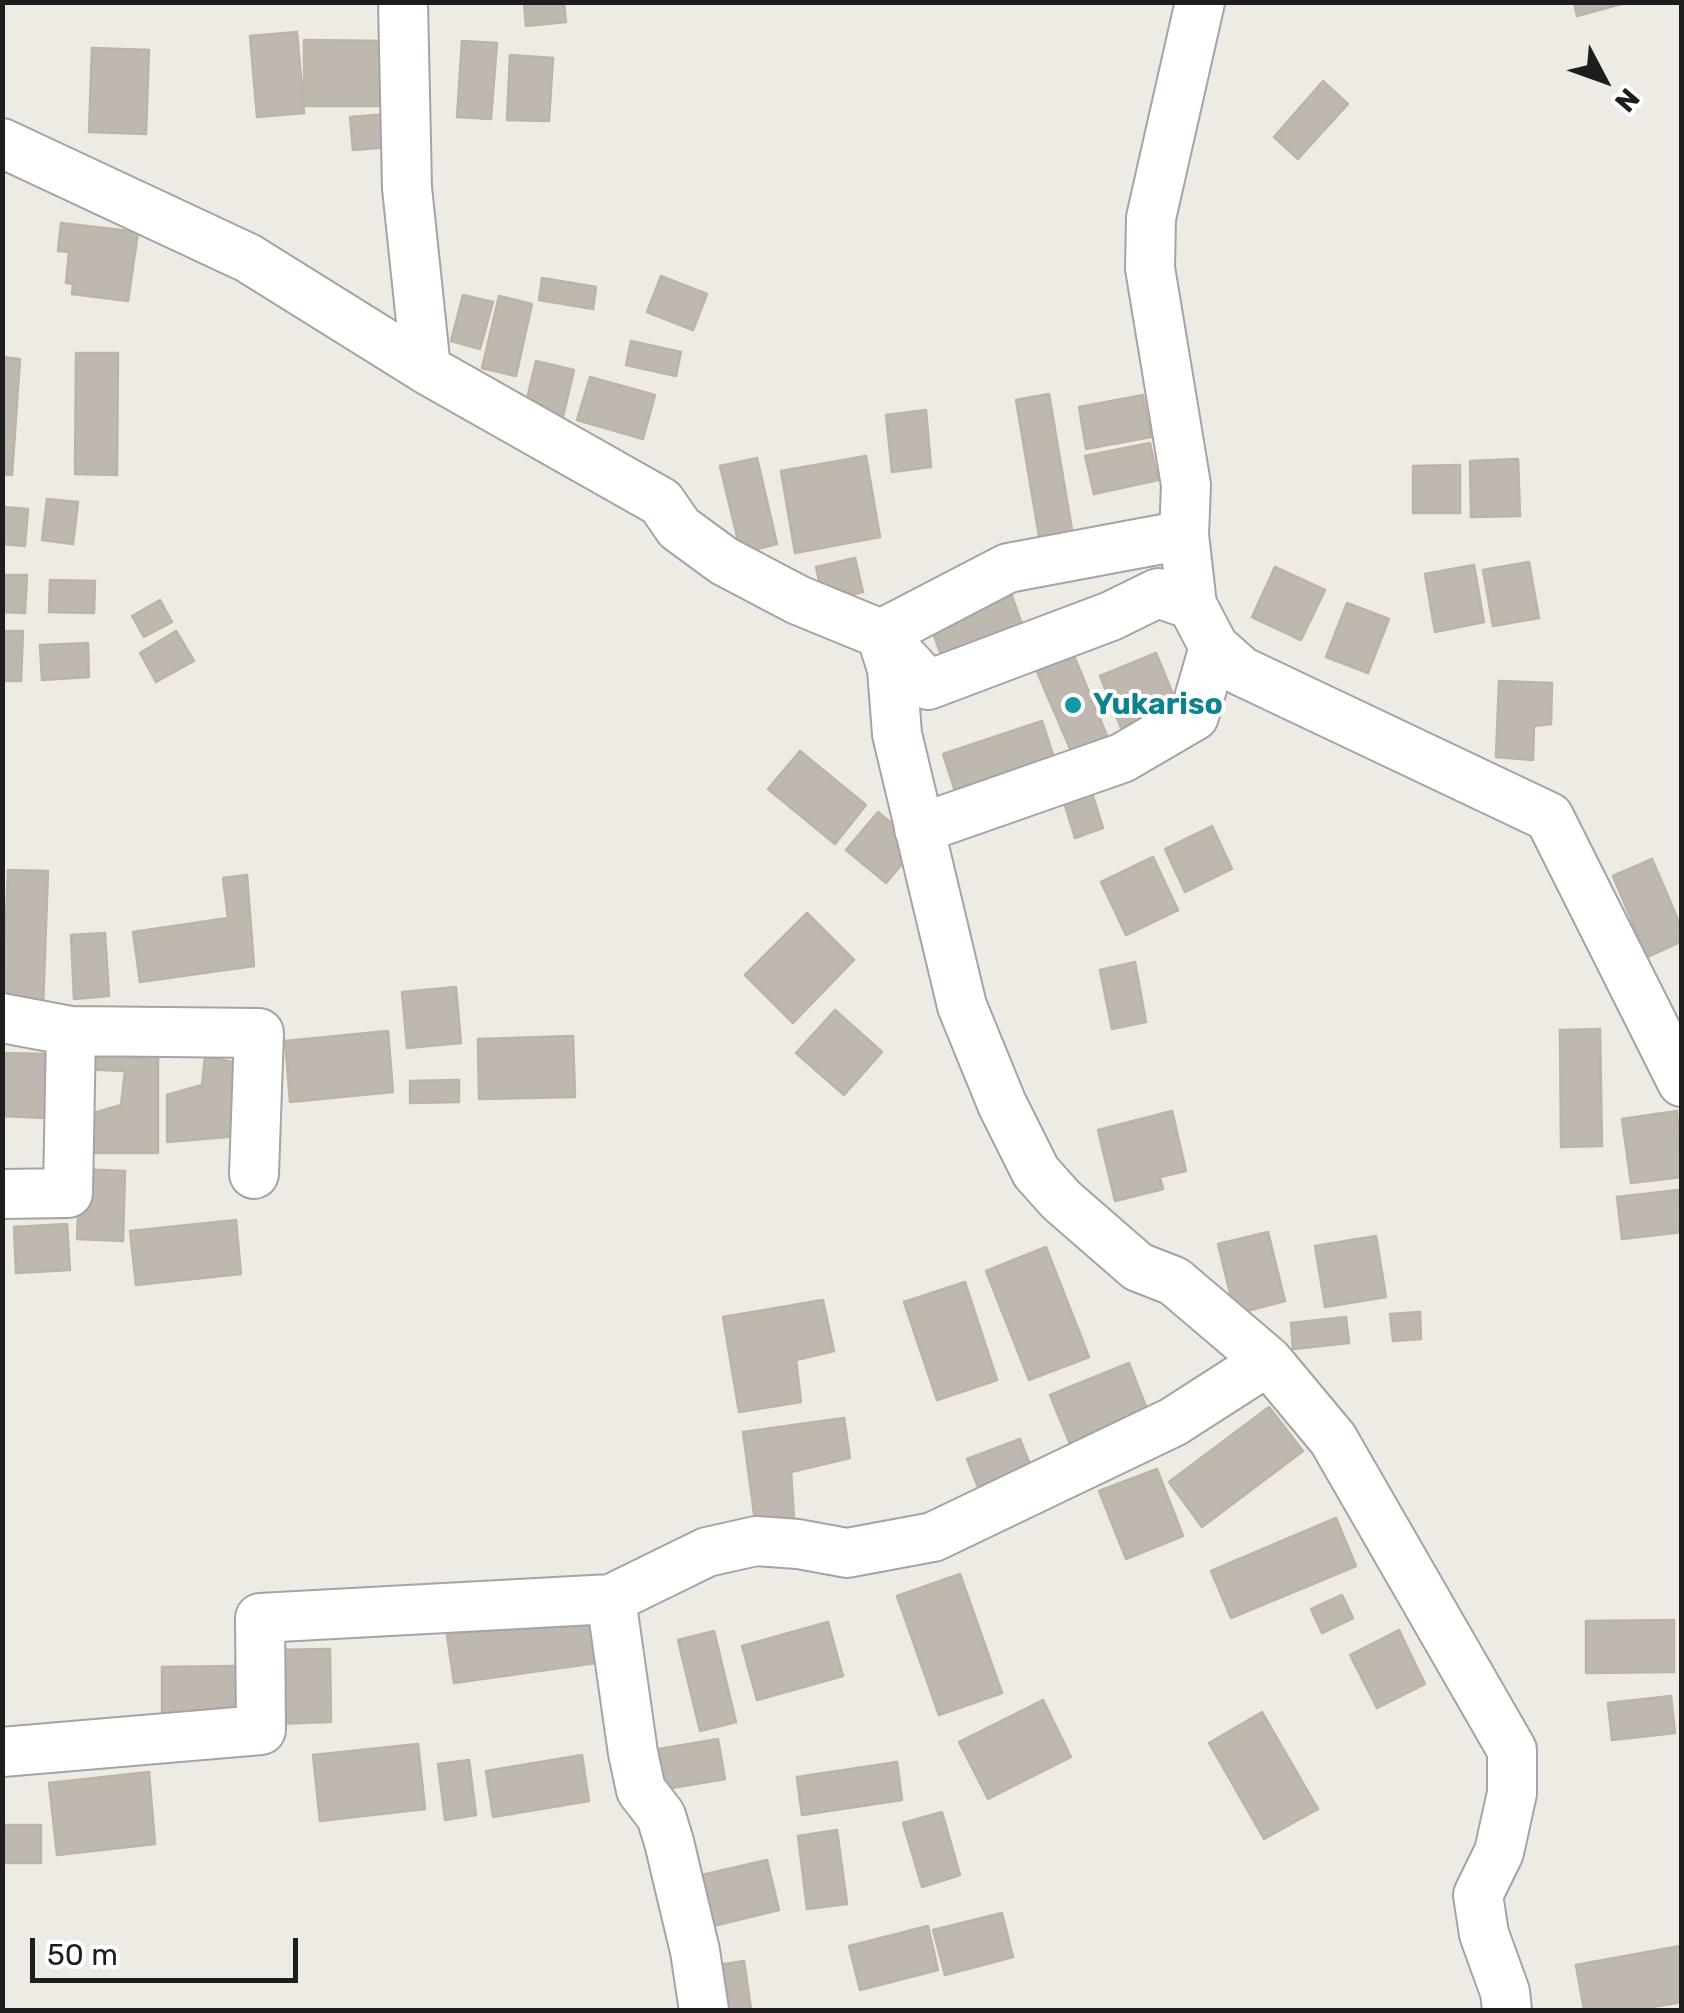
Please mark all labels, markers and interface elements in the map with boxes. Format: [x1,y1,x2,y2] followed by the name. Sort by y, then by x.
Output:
[1554,30,1654,130] north arrow
[1608,82,1646,118] text: N
[1093,687,1223,723] place label: Yukariso
[1062,694,1084,716] marker: Yukariso
[35,1918,302,1980] scale bar
[47,1937,118,1973] text: 50 m

